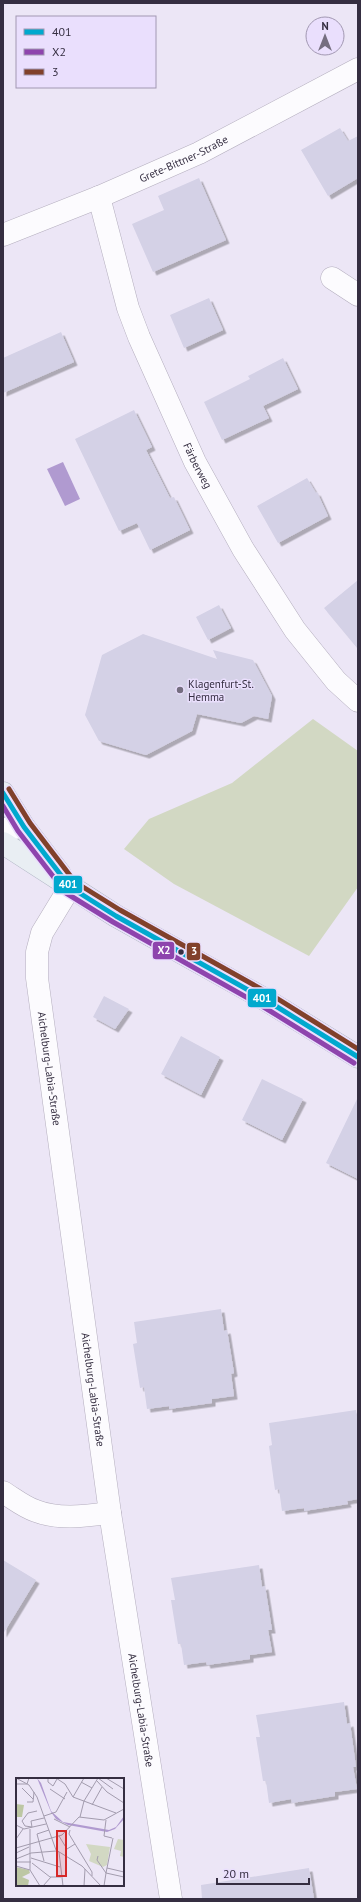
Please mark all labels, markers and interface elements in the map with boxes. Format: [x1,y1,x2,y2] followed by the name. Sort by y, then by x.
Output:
[16,16,156,88] legend
[305,16,345,56] north arrow
[321,19,329,33] text: N
[52,24,72,39] text: 401
[52,44,66,59] text: X2
[52,64,59,79] text: 3
[137,132,231,185] street label: Grete-Bittner-Straße
[180,440,215,491] street label: Färberweg
[188,677,254,704] place label: Klagenfurt-St. Hemma
[175,685,185,695] marker: Klagenfurt-St. Hemma
[53,875,83,894] line badge: 401
[59,877,77,891] text: 401
[152,941,175,960] line badge: X2
[186,942,201,961] line badge: 3
[157,943,171,957] text: X2
[191,944,197,958] text: 3
[176,947,186,957] unlabelled marker
[247,988,277,1008] line badge: 401
[253,991,271,1005] text: 401
[35,1011,64,1127] street label: Aichelburg-Labia-Straße
[78,1332,108,1448] street label: Aichelburg-Labia-Straße
[125,1652,157,1768] street label: Aichelburg-Labia-Straße
[16,1778,124,1886] inset map
[217,1860,309,1886] scale bar
[223,1866,249,1881] text: 20 m

